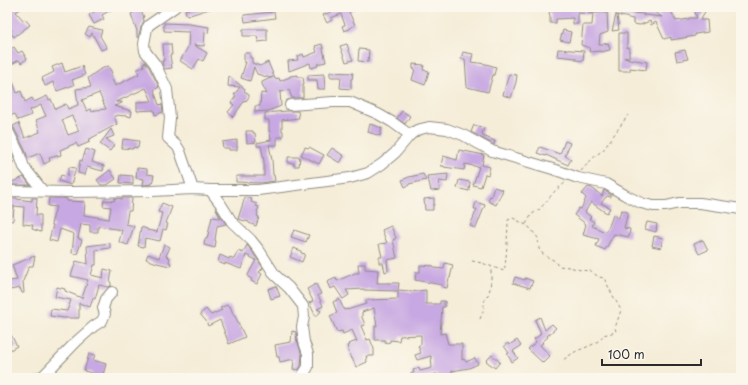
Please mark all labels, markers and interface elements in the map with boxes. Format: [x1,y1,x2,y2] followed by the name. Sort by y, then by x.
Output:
[602,341,701,367] scale bar
[608,345,645,363] text: 100 m

